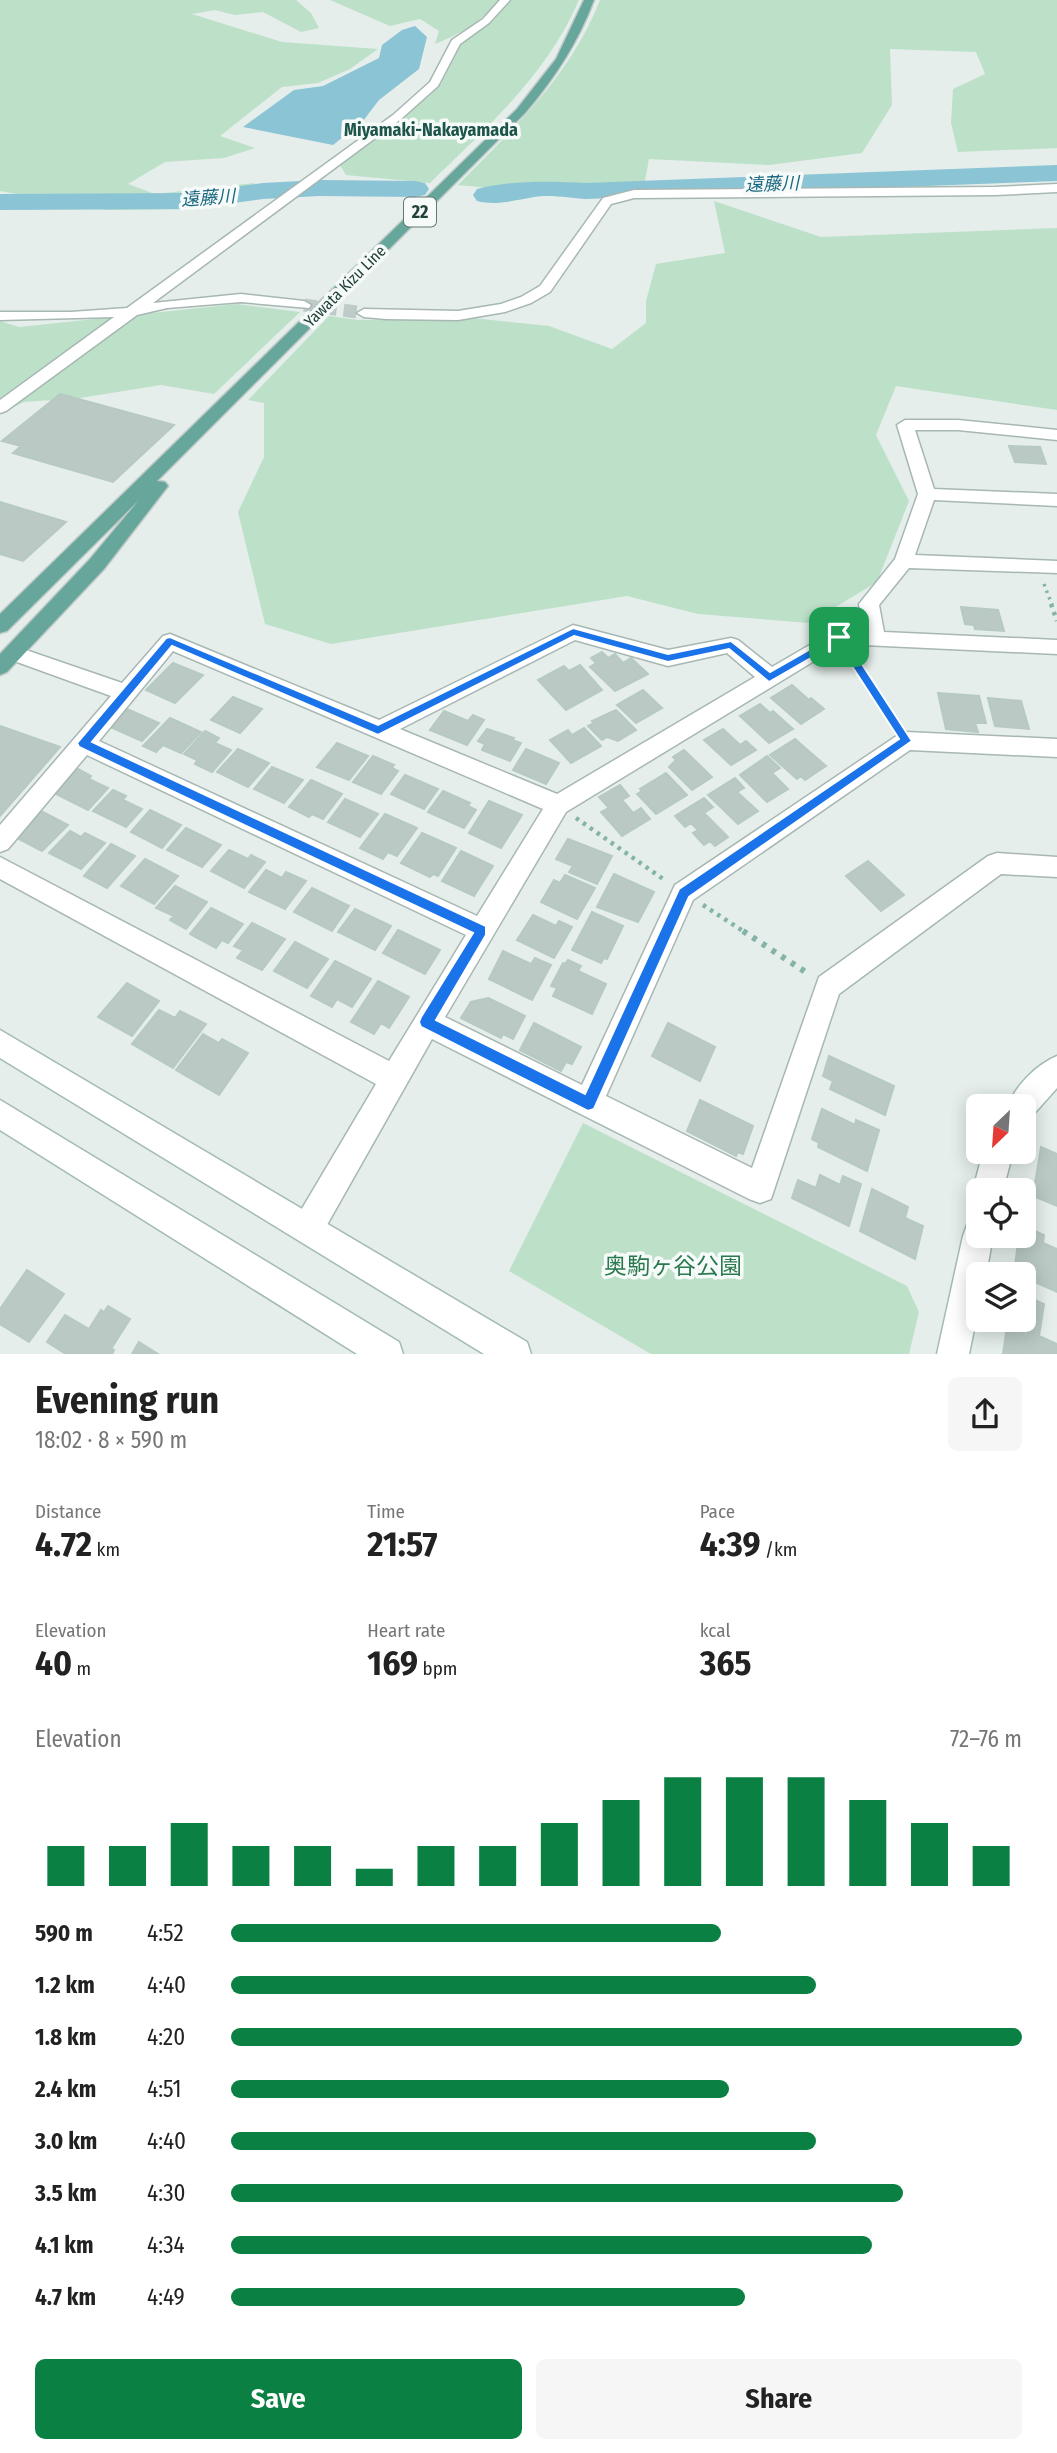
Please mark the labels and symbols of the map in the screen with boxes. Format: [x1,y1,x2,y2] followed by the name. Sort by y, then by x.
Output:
[344,119,518,141] district label: Miyamaki-Nakayamada
[745,172,801,196] water label: 遠藤川
[180,185,238,211] water label: 遠藤川
[404,197,436,226] road number: 22
[300,241,390,331] street label: Yawata Kizu Line
[809,607,869,667] pin
[966,1094,1036,1164] north arrow
[604,1252,742,1280] park label: 奥駒ヶ谷公園

